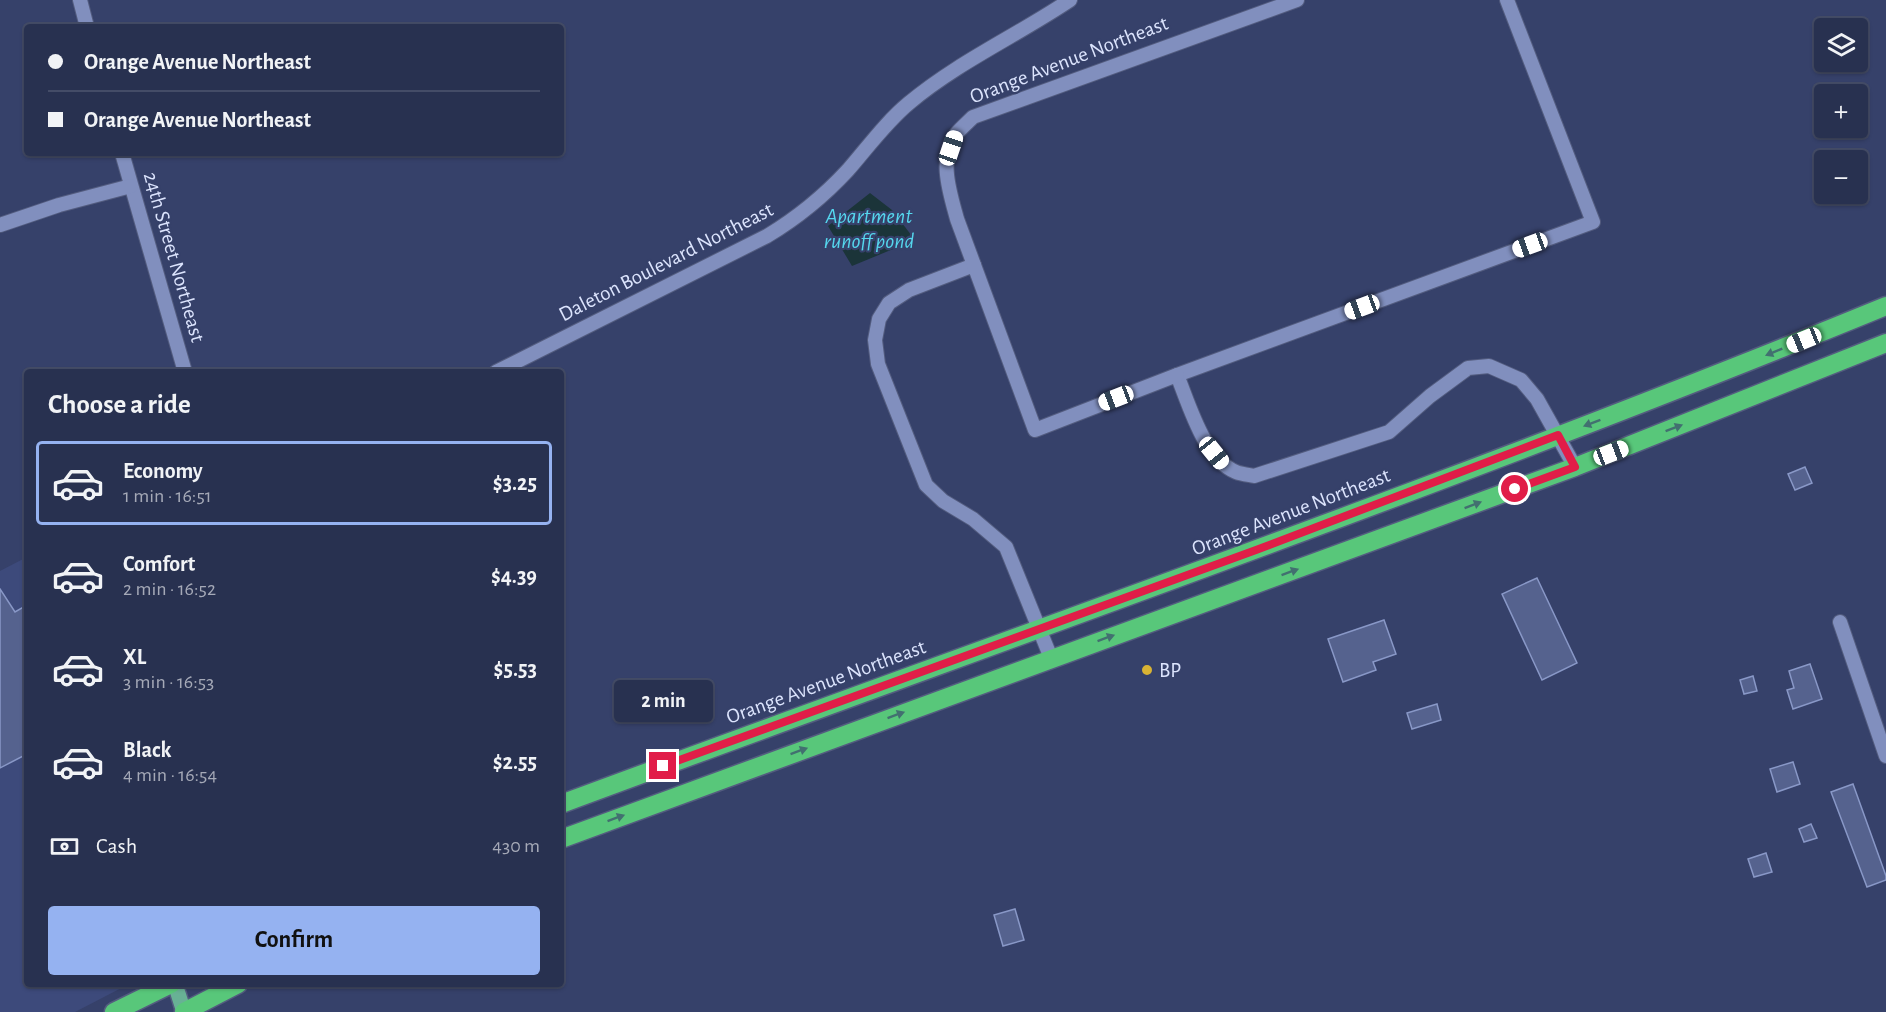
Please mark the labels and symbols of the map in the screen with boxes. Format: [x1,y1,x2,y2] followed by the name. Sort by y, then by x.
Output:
[967,12,1171,108] street label: Orange Avenue Northeast
[937,128,965,168] car
[140,170,208,345] street label: 24th Street Northeast
[556,199,777,325] street label: Daleton Boulevard Northeast
[824,205,915,253] water label: Apartment runoff pond
[1510,230,1550,260] car
[1342,292,1382,322] car
[1784,325,1824,355] car
[1764,347,1782,357] one-way arrow
[1096,383,1136,413] car
[1582,418,1600,428] one-way arrow
[1666,422,1684,432] one-way arrow
[1196,433,1232,473] car
[1591,438,1631,468] car
[1189,464,1393,560] street label: Orange Avenue Northeast
[1501,475,1528,502] route start
[1464,499,1482,509] one-way arrow
[1281,566,1299,576] one-way arrow
[1097,633,1115,643] one-way arrow
[723,636,929,728] street label: Orange Avenue Northeast
[1159,660,1181,681] place label: BP
[1140,663,1154,677] marker: BP
[614,679,712,721] callout: 2 min
[887,710,905,720] one-way arrow
[790,746,808,755] one-way arrow
[649,752,676,779] route end
[607,813,625,823] one-way arrow

